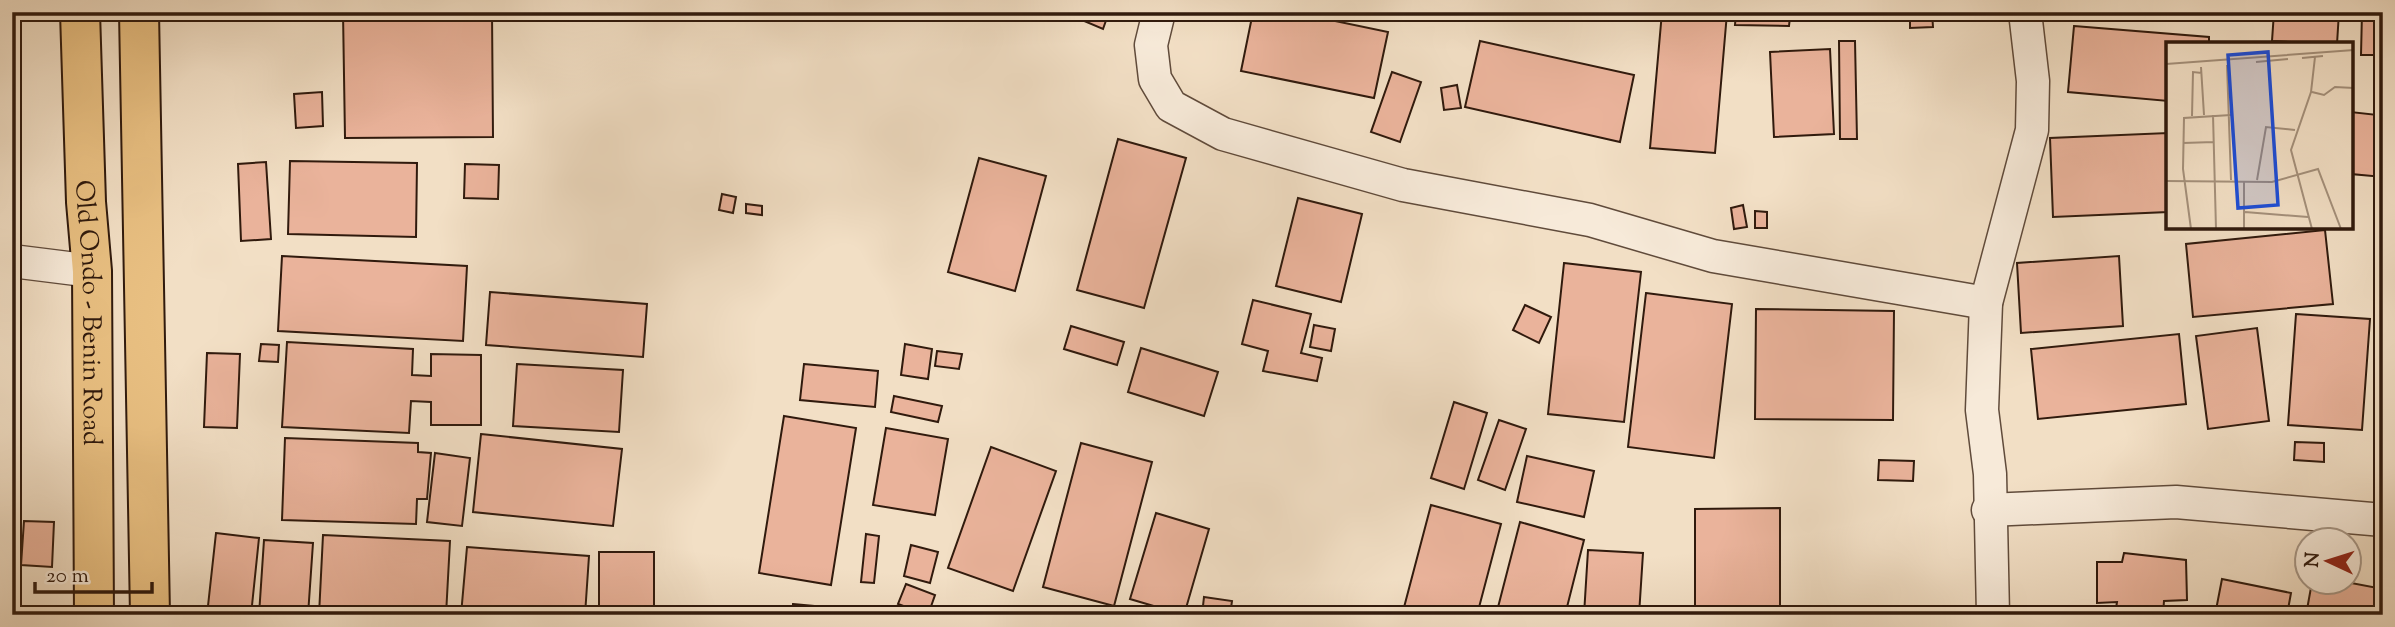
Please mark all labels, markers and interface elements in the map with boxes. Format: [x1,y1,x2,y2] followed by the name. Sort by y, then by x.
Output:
[2166,42,2353,229] inset map
[64,179,109,446] street label: Old Ondo - Benin Road
[2294,526,2364,596] north arrow
[35,550,152,594] scale bar
[2300,551,2328,568] text: N
[46,562,89,592] text: 20 m

